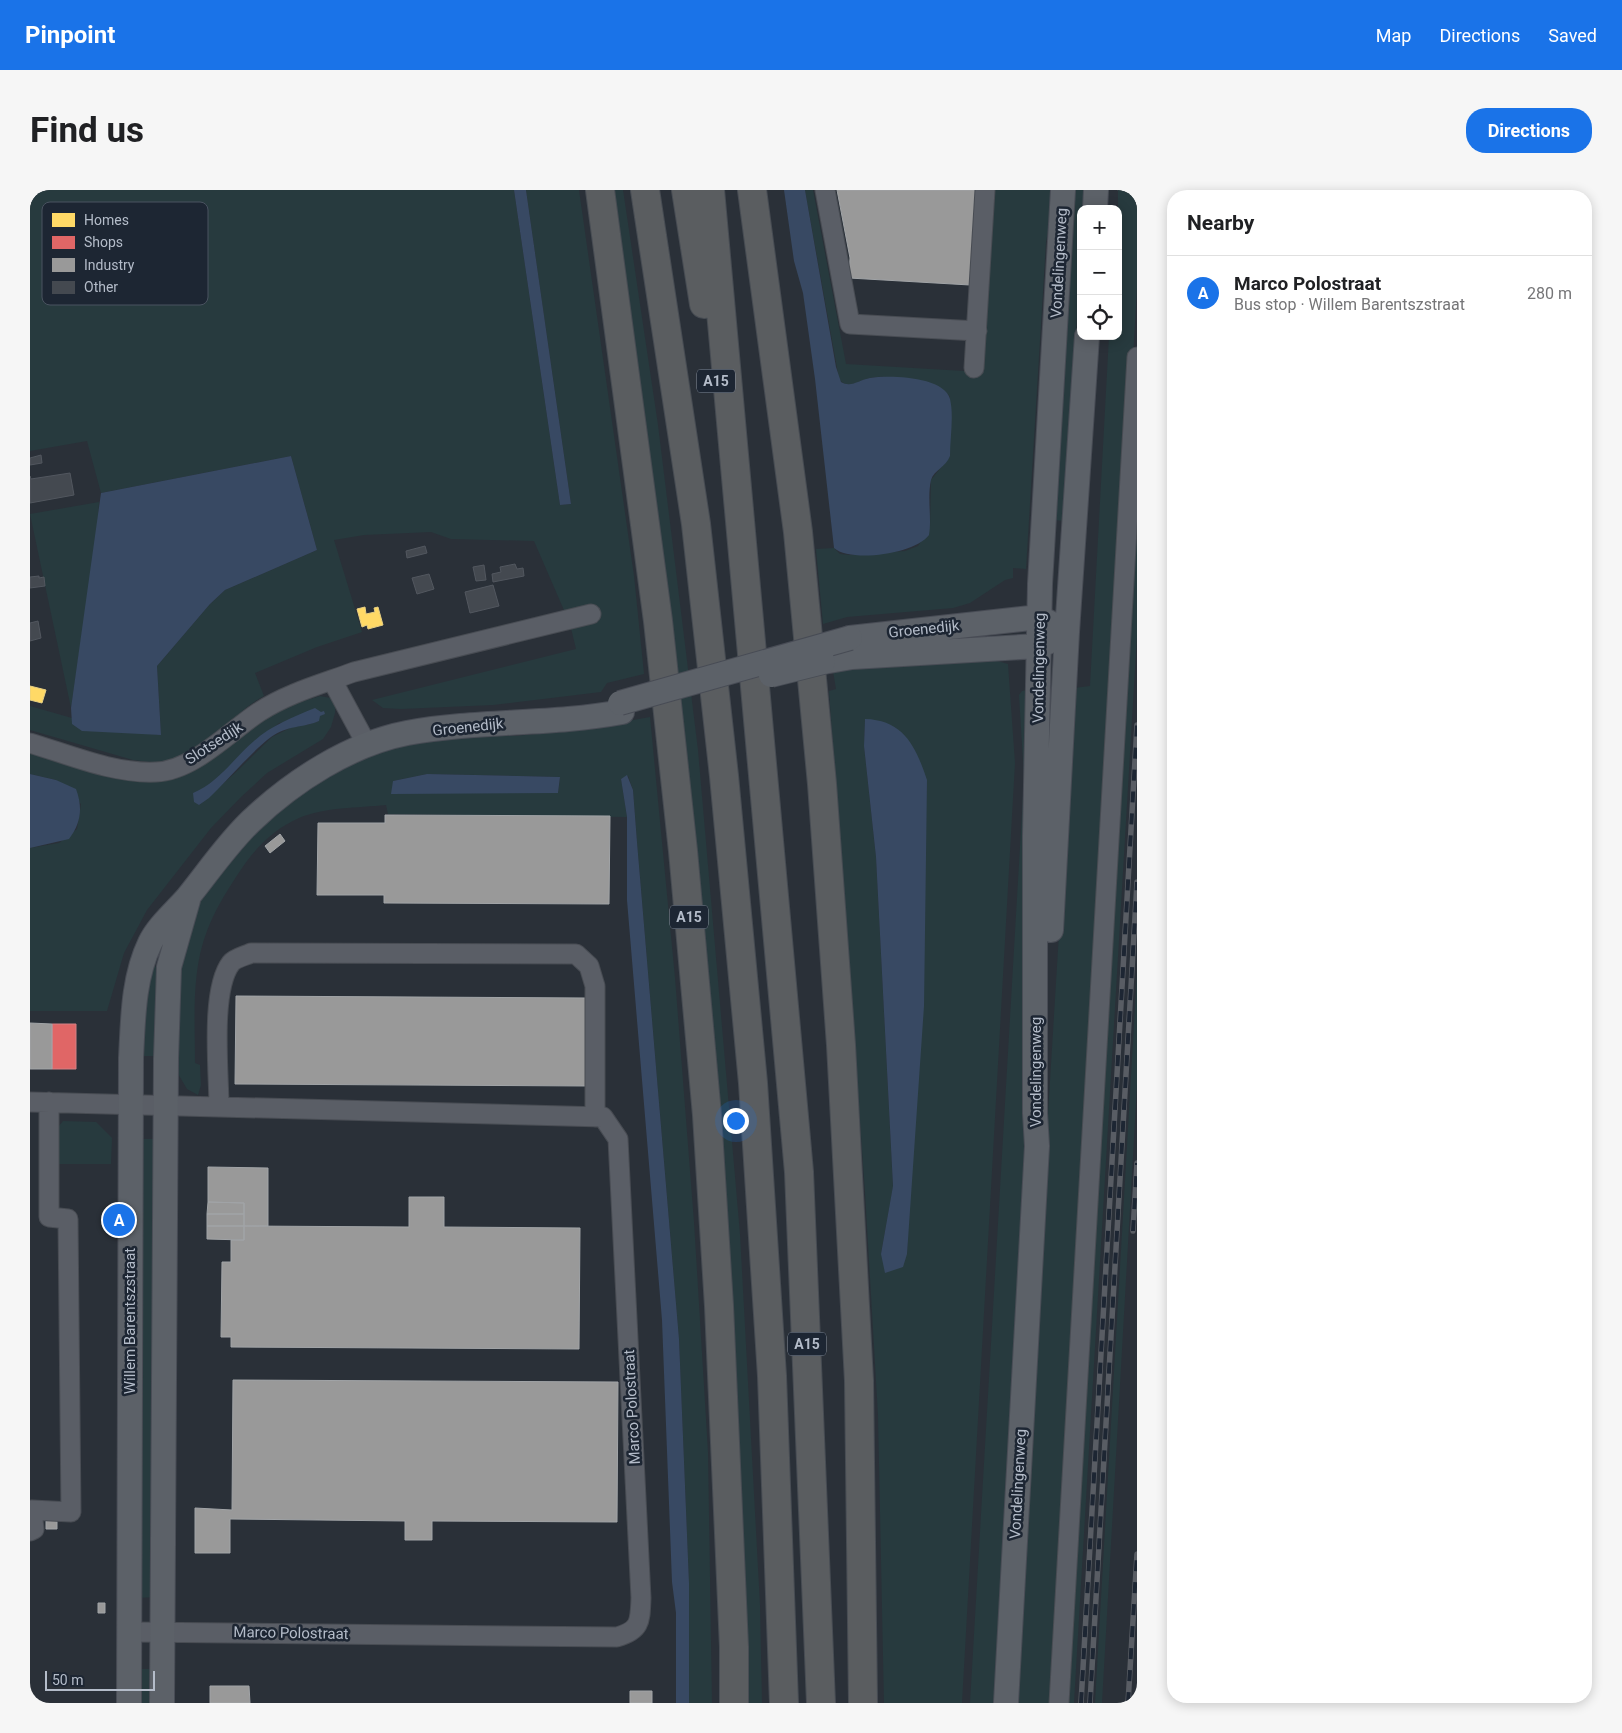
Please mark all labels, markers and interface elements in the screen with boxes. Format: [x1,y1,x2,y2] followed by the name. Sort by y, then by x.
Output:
[25,21,115,49] text: Pinpoint
[1376,25,1411,46] text: Map
[1439,25,1520,46] text: Directions
[1548,25,1597,46] text: Saved
[1466,108,1592,153] button: Directions
[30,110,144,151] text: Find us
[42,202,208,305] legend
[1077,205,1122,340] map controls
[1077,205,1122,250] button: +
[1047,207,1071,319] street label: Vondelingenweg
[1187,211,1254,235] text: Nearby
[84,212,129,228] text: Homes
[84,234,123,250] text: Shops
[1077,250,1122,295] button: −
[84,257,135,273] text: Industry
[1234,272,1381,295] text: Marco Polostraat
[84,279,118,295] text: Other
[1198,284,1208,303] text: A
[1527,284,1572,303] text: 280 m
[1077,295,1122,340] button: locate
[1234,295,1465,314] text: Bus stop · Willem Barentszstraat
[697,370,735,392] road number: A15
[1029,613,1049,723] street label: Vondelingenweg
[888,616,961,642] street label: Groenedijk
[432,714,505,740] street label: Groenedijk
[182,718,246,768] street label: Slotsedijk
[670,906,708,929] road number: A15
[1027,1017,1045,1127] street label: Vondelingenweg
[723,1108,749,1134] your location
[103,1201,135,1239] pin: A
[121,1248,139,1394] street label: Willem Barentszstraat
[788,1332,826,1356] road number: A15
[620,1349,644,1465] street label: Marco Polostraat
[1006,1428,1030,1540] street label: Vondelingenweg
[233,1623,349,1643] street label: Marco Polostraat
[45,1668,155,1691] scale bar
[52,1672,84,1688] text: 50 m

